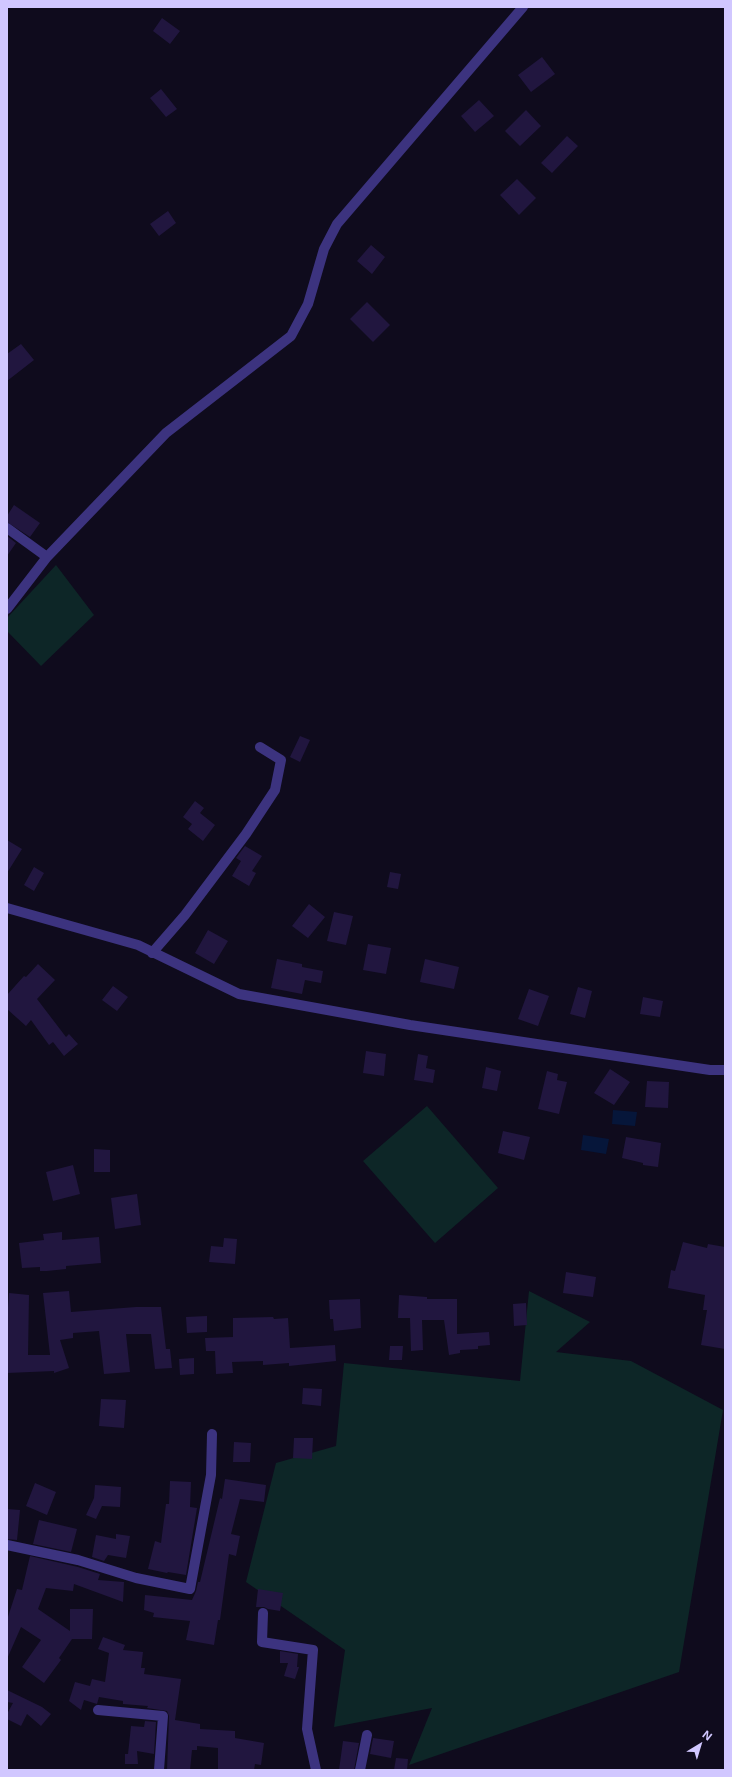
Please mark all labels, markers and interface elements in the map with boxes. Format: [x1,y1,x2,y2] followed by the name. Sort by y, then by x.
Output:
[680,1725,720,1765] north arrow
[700,1727,715,1744] text: N

